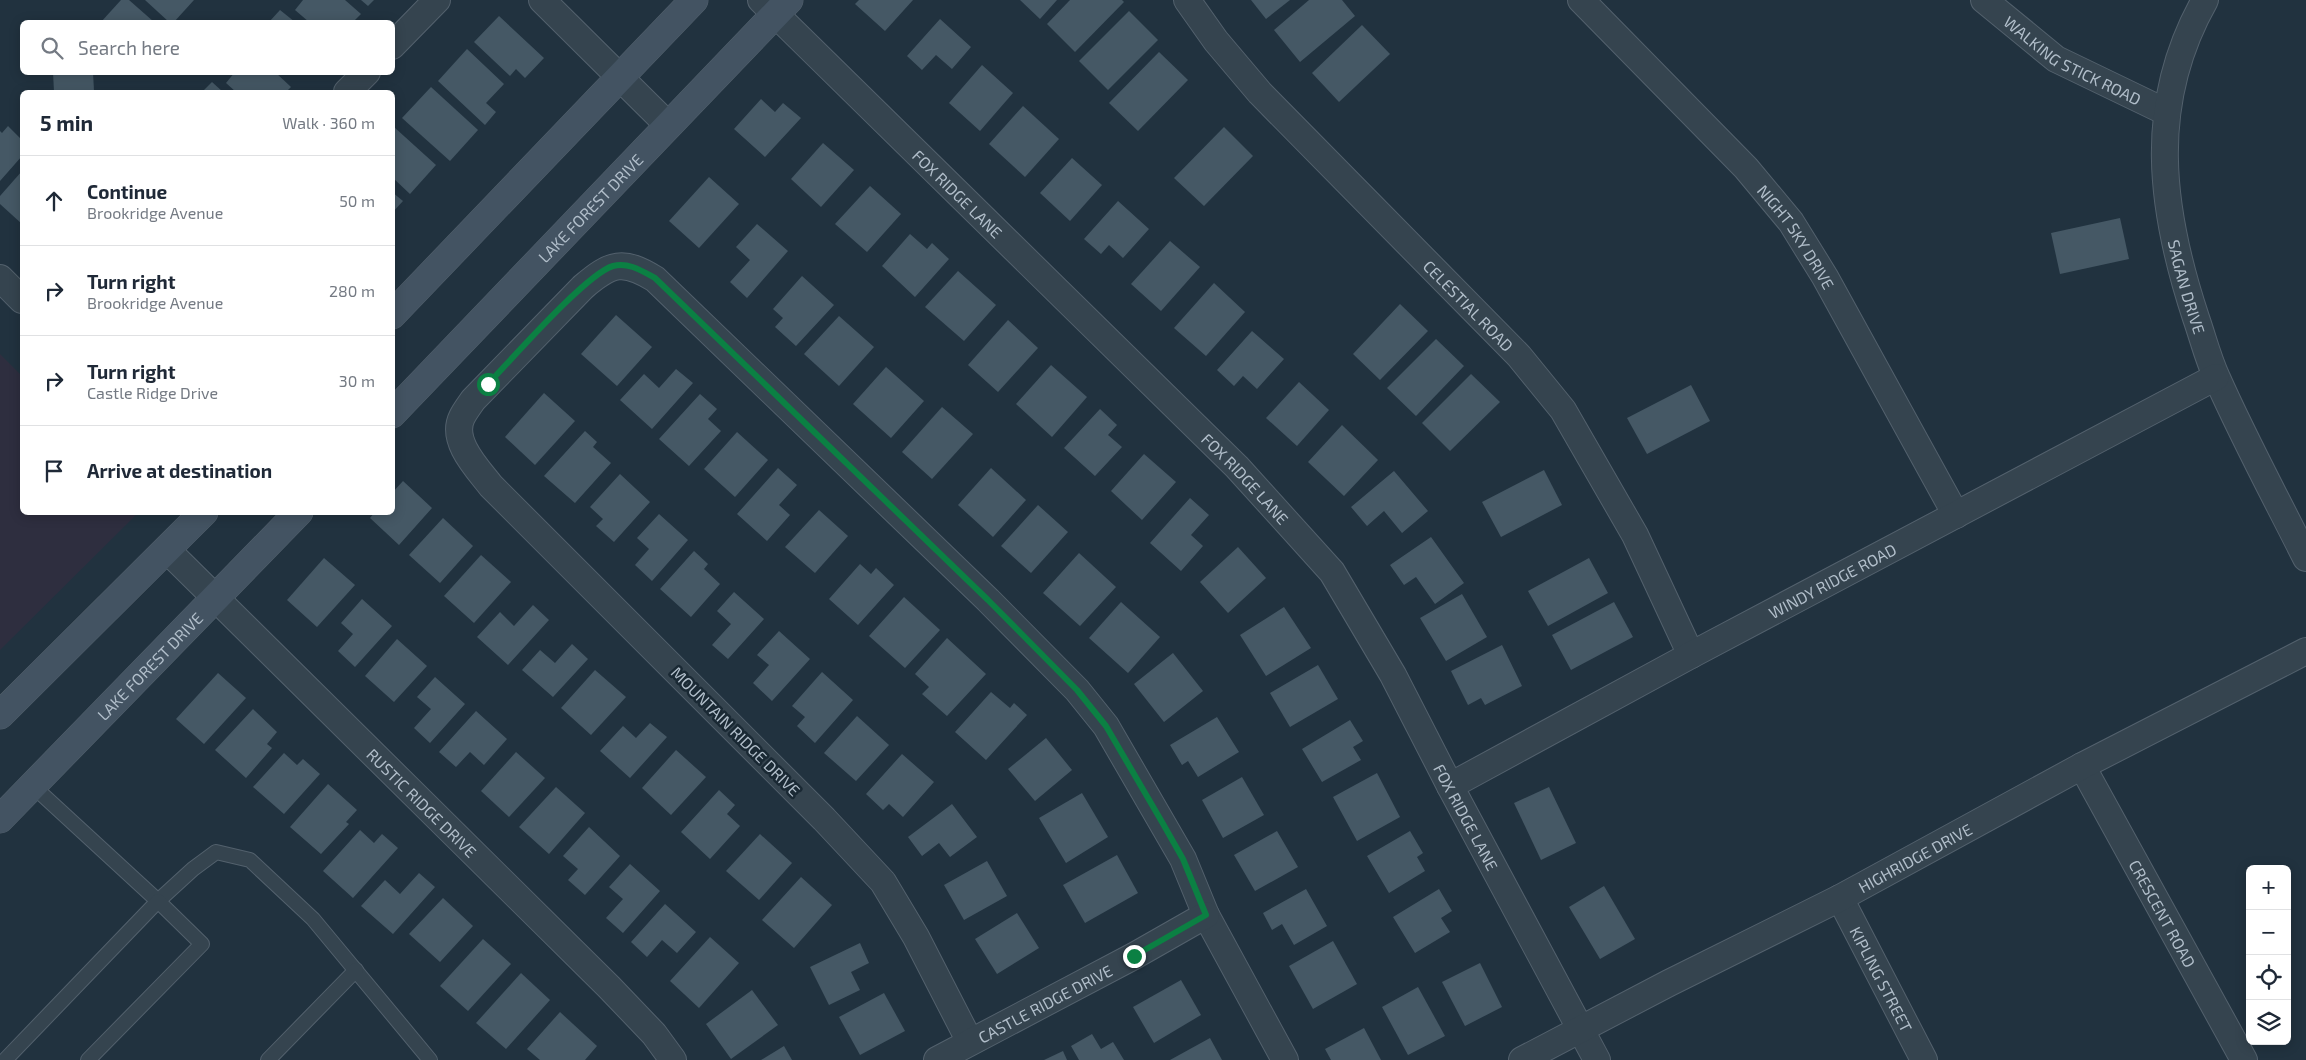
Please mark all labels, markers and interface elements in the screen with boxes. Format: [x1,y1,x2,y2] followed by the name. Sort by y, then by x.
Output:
[2001,11,2144,108] street label: WALKING STICK ROAD
[20,20,395,75] search box
[38,34,66,62] icon: search
[78,36,180,59] text: Search here
[40,110,93,135] text: 5 min
[282,113,375,132] text: Walk · 360 m
[909,145,1007,241] street label: FOX RIDGE LANE
[534,149,646,266] street label: LAKE FOREST DRIVE
[87,180,167,203] text: Continue
[1754,180,1839,292] street label: NIGHT SKY DRIVE
[40,187,68,215] icon: ahead
[339,191,375,210] text: 50 m
[87,203,223,222] text: Brookridge Avenue
[2165,238,2210,336] street label: SAGAN DRIVE
[1420,256,1518,355] street label: CELESTIAL ROAD
[87,270,175,293] text: Turn right
[40,277,68,305] icon: right
[329,281,375,300] text: 280 m
[87,293,223,312] text: Brookridge Avenue
[87,360,175,383] text: Turn right
[40,367,68,395] icon: right
[339,371,375,390] text: 30 m
[477,373,500,396] route start
[87,383,218,402] text: Castle Ridge Drive
[1198,429,1293,528] street label: FOX RIDGE LANE
[40,457,68,485] icon: arrive
[87,459,272,482] text: Arrive at destination
[1765,539,1899,622] street label: WINDY RIDGE ROAD
[93,608,206,724] street label: LAKE FOREST DRIVE
[668,663,805,800] street label: MOUNTAIN RIDGE DRIVE
[364,744,481,861] street label: RUSTIC RIDGE DRIVE
[1431,760,1503,873] street label: FOX RIDGE LANE
[1855,819,1975,896] street label: HIGHRIDGE DRIVE
[2126,856,2200,970] street label: CRESCENT ROAD
[2246,865,2291,1045] map controls
[2246,865,2291,910] button: +
[2246,910,2291,955] button: −
[1847,923,1917,1035] street label: KIPLING STREET
[1123,945,1146,968] route end
[2246,955,2291,1000] button: locate
[975,960,1115,1046] street label: CASTLE RIDGE DRIVE
[2246,1000,2291,1045] button: layers

